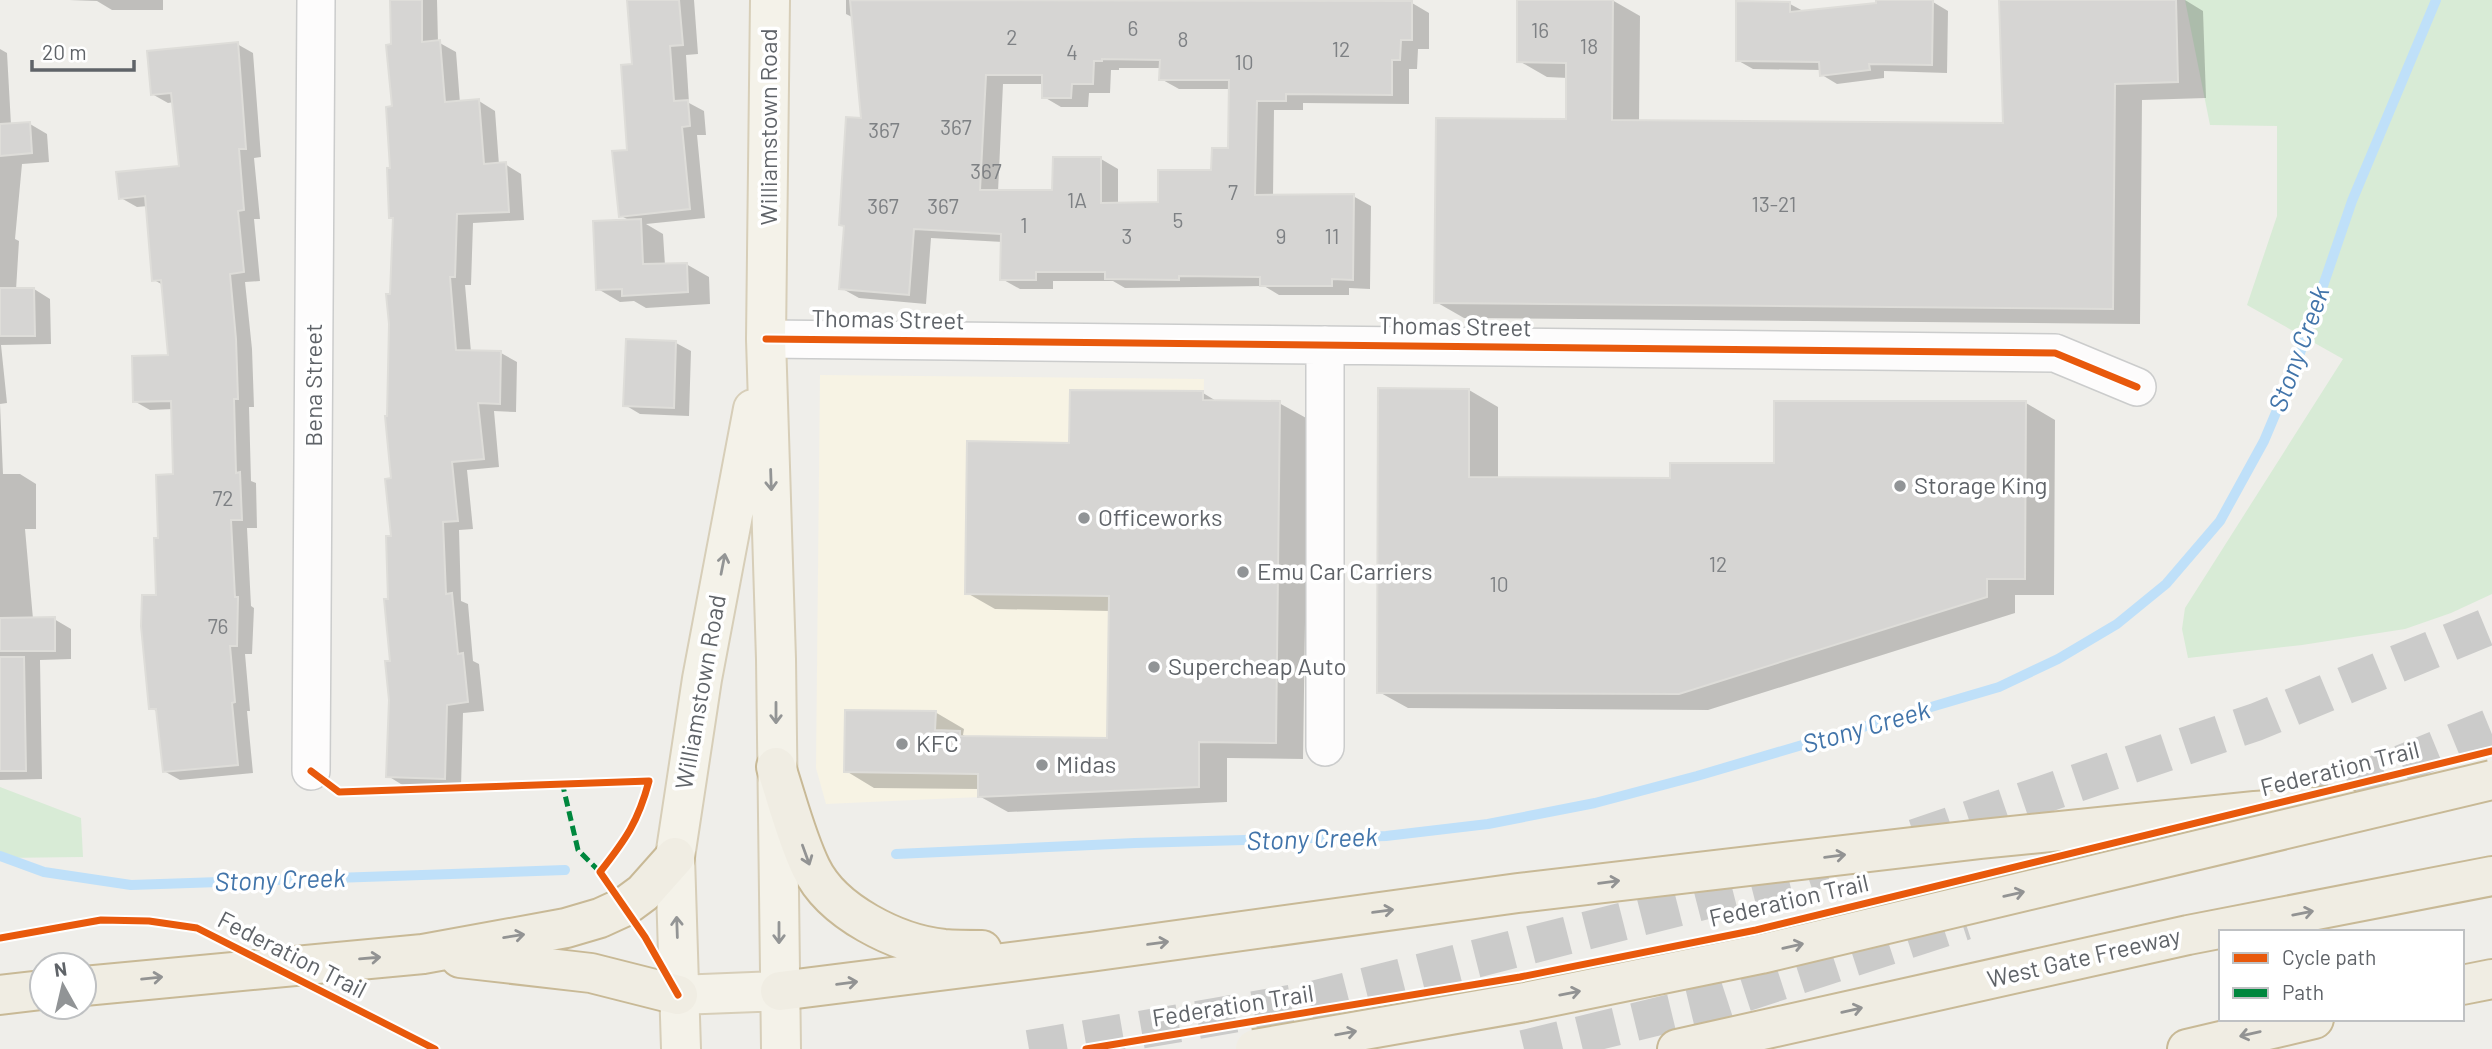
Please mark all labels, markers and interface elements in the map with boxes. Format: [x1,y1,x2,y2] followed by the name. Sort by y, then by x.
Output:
[1128,15,1138,40] house number: 6
[1531,17,1549,42] house number: 16
[1006,24,1018,49] house number: 2
[1178,26,1188,51] house number: 8
[32,28,133,72] scale bar
[753,28,782,226] street label: Williamstown Road
[1580,33,1598,58] house number: 18
[1332,36,1350,61] house number: 12
[42,39,87,64] text: 20 m
[1066,39,1078,64] house number: 4
[1234,49,1254,74] house number: 10
[940,114,972,139] house number: 367
[868,117,900,142] house number: 367
[970,158,1002,183] house number: 367
[1228,179,1238,204] house number: 7
[1067,187,1087,212] house number: 1A
[1752,191,1796,216] house number: 13-21
[867,193,899,218] house number: 367
[927,193,959,218] house number: 367
[1173,207,1183,232] house number: 5
[1020,212,1028,237] house number: 1
[1122,223,1132,248] house number: 3
[1276,223,1286,248] house number: 9
[1325,223,1339,248] house number: 11
[2261,281,2335,415] water label: Stony Creek
[811,303,965,334] street label: Thomas Street
[1378,310,1532,341] street label: Thomas Street
[298,323,327,447] street label: Bena Street
[764,469,777,492] one-way arrow
[1914,470,2047,499] place label: Storage King
[1892,478,1908,494] marker: Storage King
[212,485,234,510] house number: 72
[1098,502,1223,531] place label: Officeworks
[1076,510,1092,526] marker: Officeworks
[1709,551,1727,576] house number: 12
[717,553,731,576] one-way arrow
[1257,556,1433,585] place label: Emu Car Carriers
[1235,564,1251,580] marker: Emu Car Carriers
[1489,571,1509,596] house number: 10
[668,592,731,791] street label: Williamstown Road
[208,613,228,638] house number: 76
[1168,651,1347,680] place label: Supercheap Auto
[1146,659,1162,675] marker: Supercheap Auto
[1798,692,1933,759] water label: Stony Creek
[769,701,783,724] one-way arrow
[916,728,959,757] place label: KFC
[2257,734,2422,801] street label: Federation Trail
[894,736,910,752] marker: KFC
[1056,749,1116,778] place label: Midas
[1034,757,1050,773] marker: Midas
[1246,820,1378,855] water label: Stony Creek
[801,843,814,865] one-way arrow
[1823,850,1845,863] one-way arrow
[214,861,346,896] water label: Stony Creek
[1706,867,1871,932] street label: Federation Trail
[1597,876,1619,889] one-way arrow
[2002,887,2025,900] one-way arrow
[214,904,372,1004] street label: Federation Trail
[1371,905,1394,918] one-way arrow
[2291,905,2314,919] one-way arrow
[671,915,684,938] one-way arrow
[1984,920,2183,993] street label: West Gate Freeway
[772,922,786,945] one-way arrow
[502,929,525,942] one-way arrow
[2219,930,2464,1021] legend
[1146,936,1168,949] one-way arrow
[1781,939,1804,953] one-way arrow
[2282,944,2376,969] text: Cycle path
[28,951,98,1021] north arrow
[359,951,381,964] one-way arrow
[53,956,68,981] text: N
[140,971,163,984] one-way arrow
[835,976,858,989] one-way arrow
[1150,977,1315,1032] street label: Federation Trail
[2282,979,2324,1004] text: Path
[1558,985,1581,999] one-way arrow
[1840,1002,1863,1016] one-way arrow
[1334,1026,1357,1039] one-way arrow
[2240,1028,2262,1041] one-way arrow

